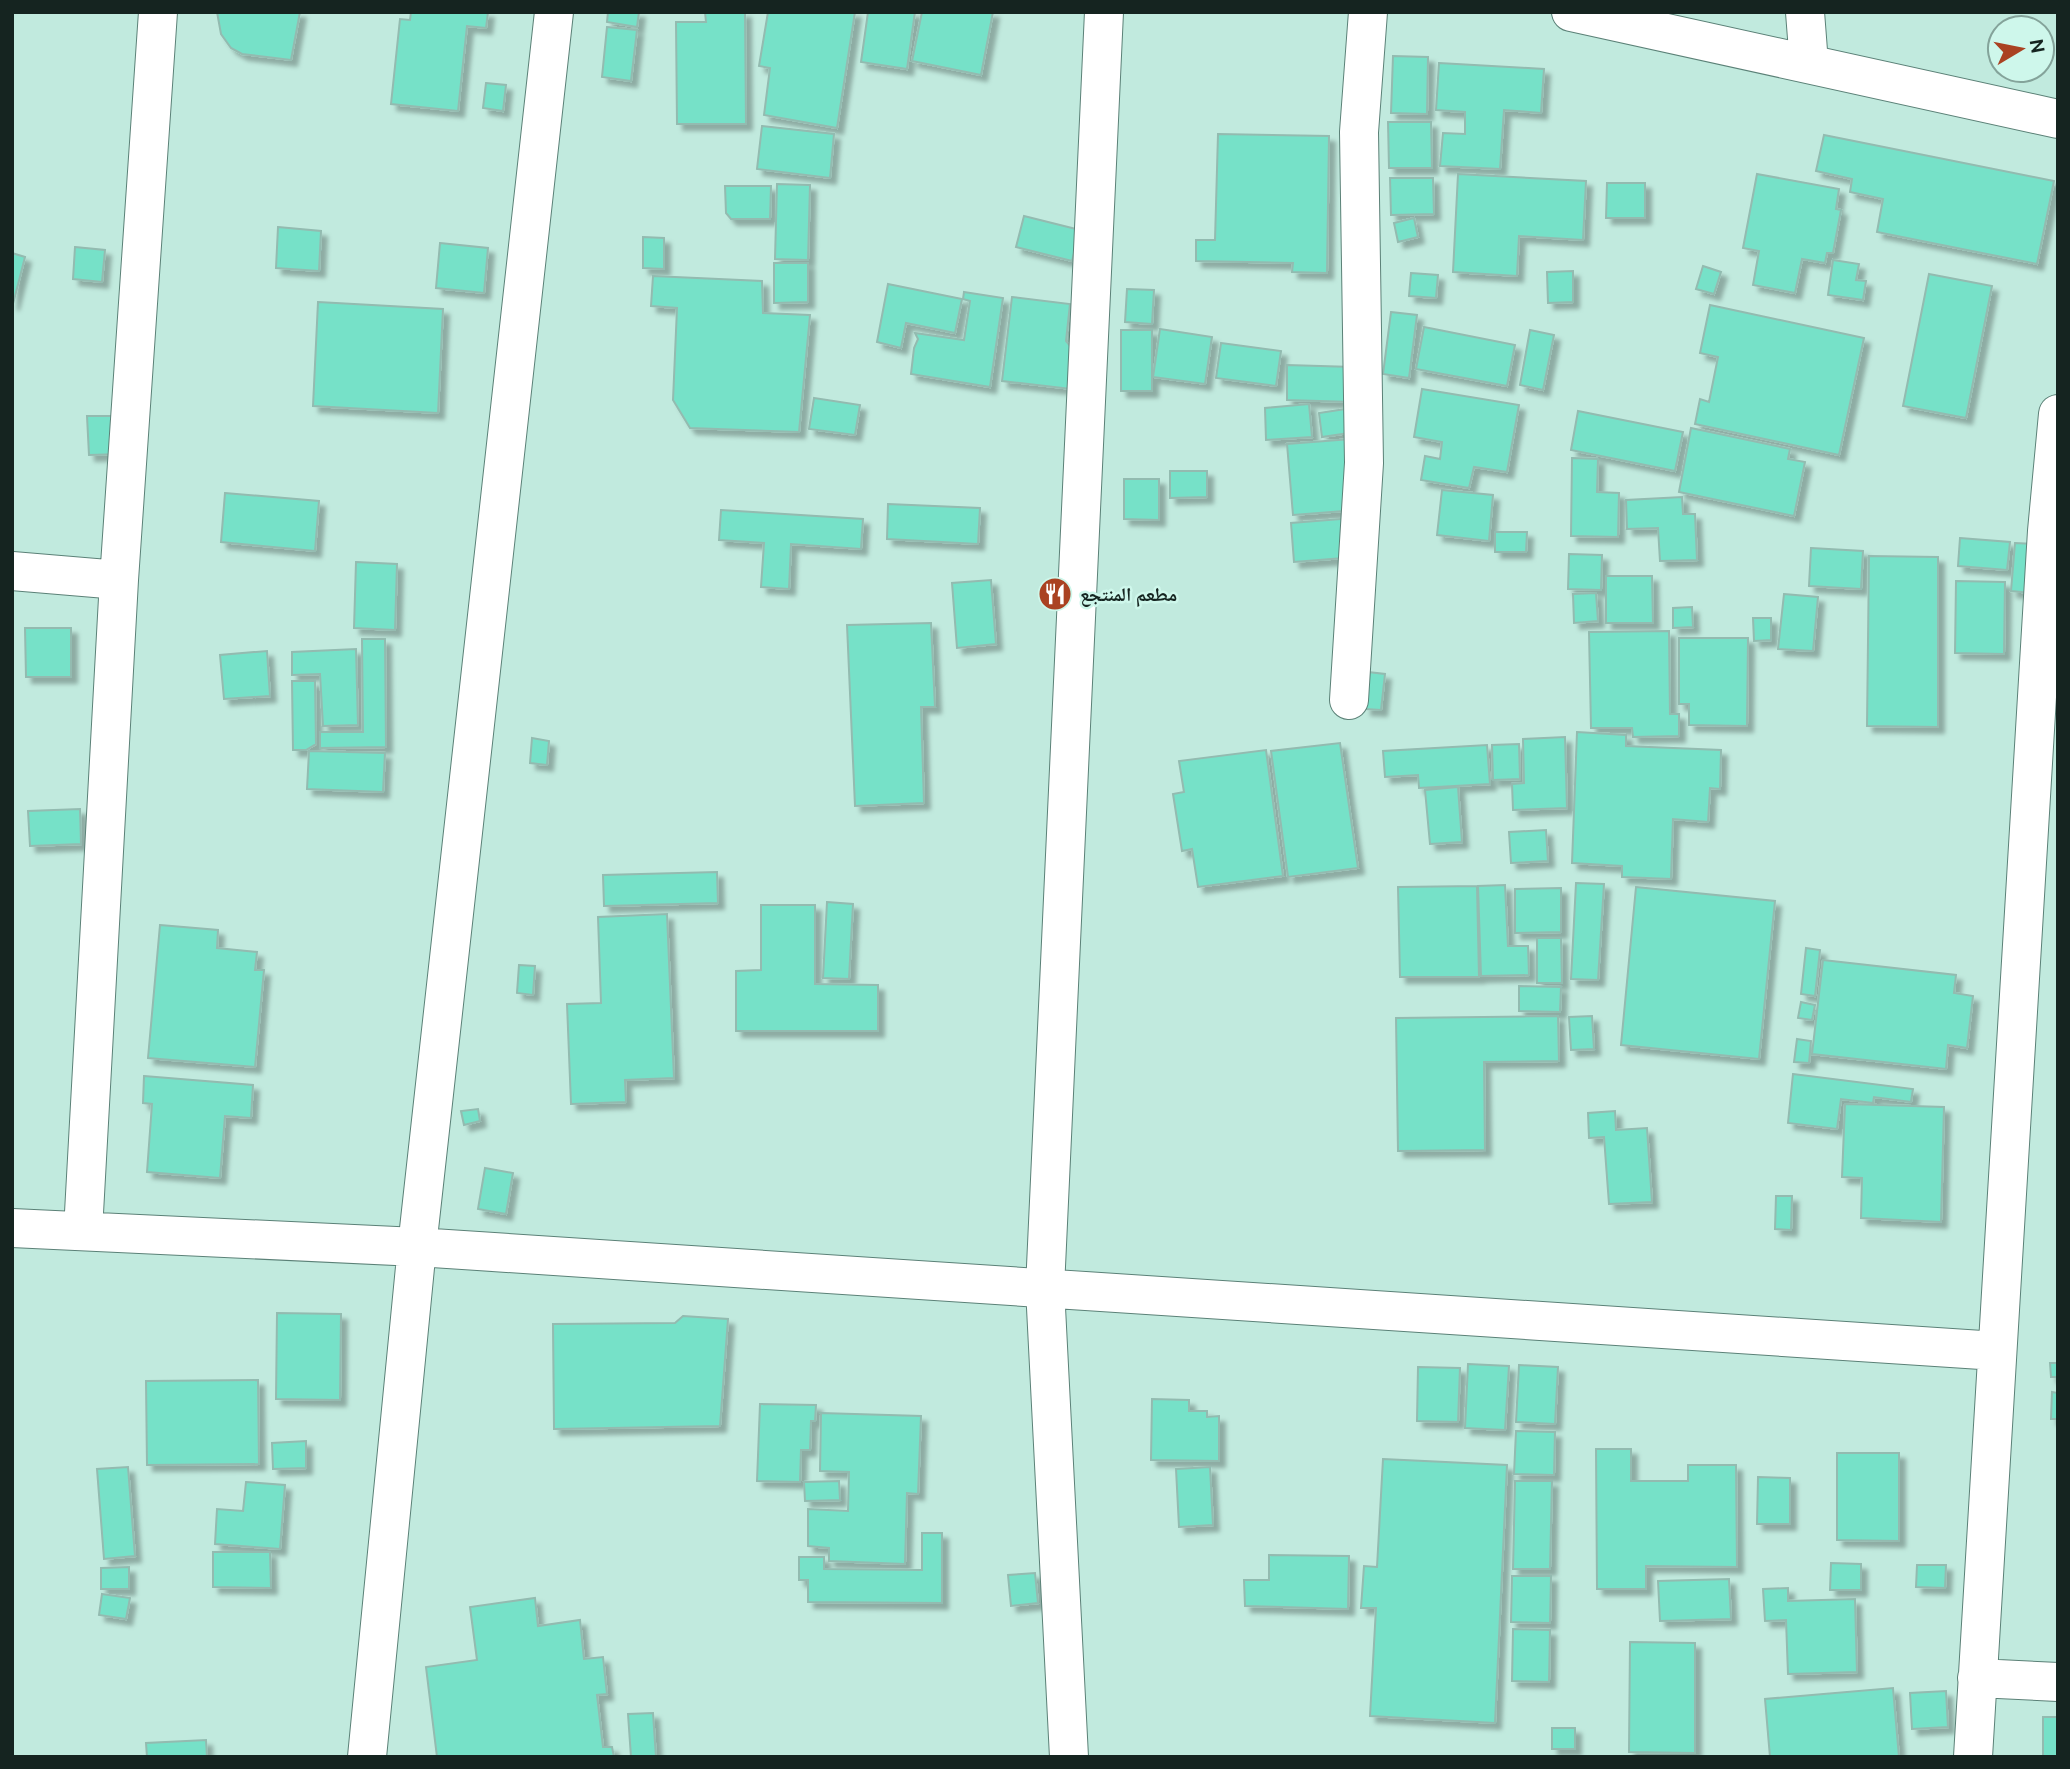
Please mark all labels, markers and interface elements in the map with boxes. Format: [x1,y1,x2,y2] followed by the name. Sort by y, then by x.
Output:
[1986,14,2056,84] north arrow
[2026,37,2050,55] text: N
[1036,575,1074,613] restaurant icon: مطعم المنتجع
[1080,583,1177,607] place label: مطعم المنتجع

